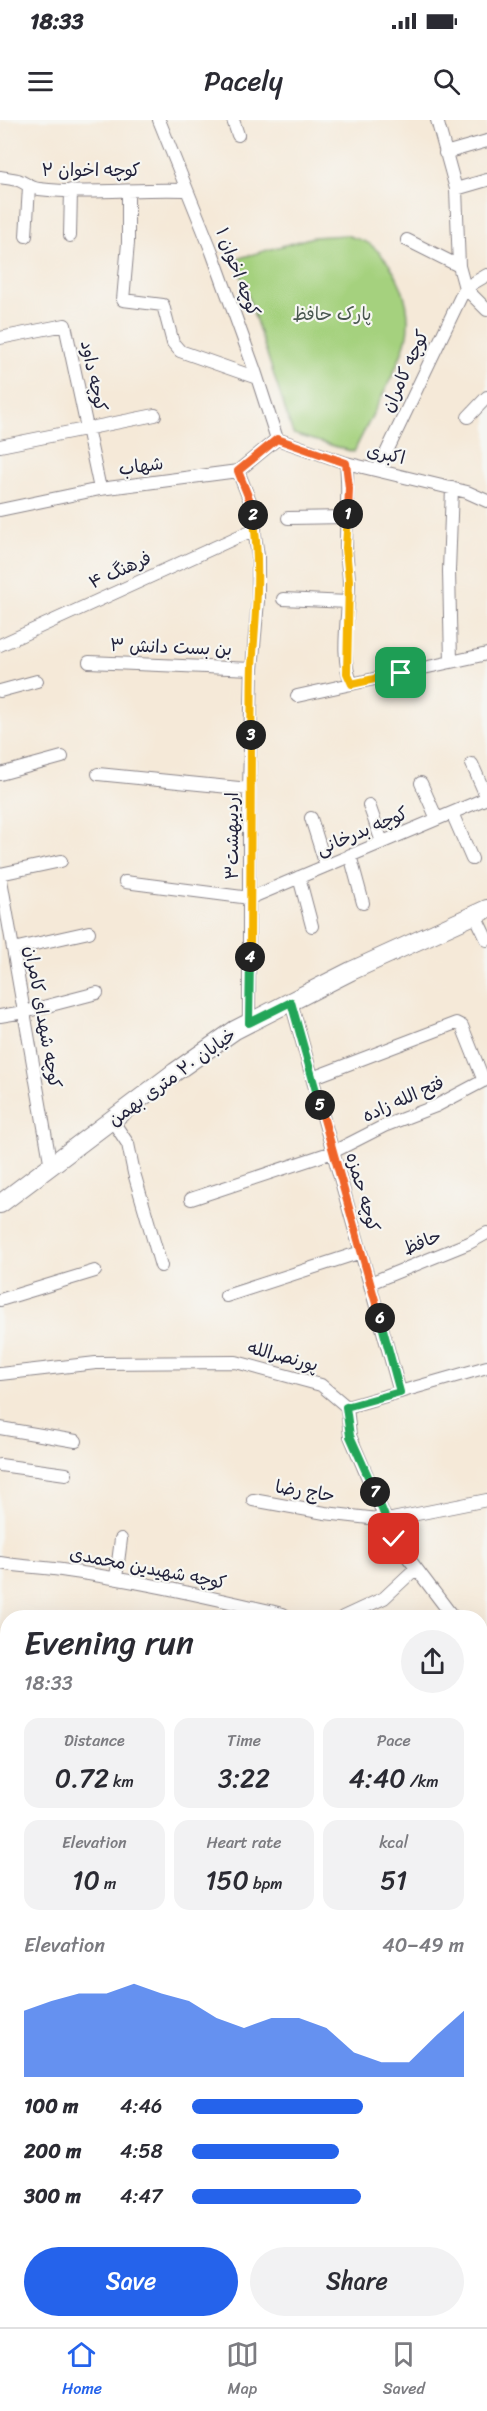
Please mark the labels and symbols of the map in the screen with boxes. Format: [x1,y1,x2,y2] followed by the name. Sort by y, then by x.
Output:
[41,154,141,186] street label: کوچه اخوان ۲
[206,223,270,322] street label: کوچه اخوان ۱
[292,298,372,330] park label: پارک حافظ
[372,324,438,418] street label: کوچه کامران
[71,337,117,415] street label: کوچه داود
[364,434,408,474] street label: اکبری
[116,447,166,485] street label: شهاب
[333,499,363,529] pin: 1
[238,500,268,530] pin: 2
[83,542,157,598] street label: فرهنگ ۴
[109,629,233,665] street label: بن بست دانش ۳
[375,647,426,698] pin
[236,720,266,750] pin: 3
[216,792,248,880] street label: اردیبهشت۳
[311,797,413,865] street label: کوچه بدرخانی
[235,942,265,972] pin: 4
[15,943,71,1091] street label: کوچه شهدای کامران
[101,1019,243,1135] street label: خیابان ۲۰ متری بهمن
[357,1067,449,1131] street label: فتح الله زاده
[305,1090,335,1120] pin: 5
[336,1148,390,1236] street label: کوچه حمزه
[398,1220,446,1264] street label: حافظ
[365,1303,395,1333] pin: 6
[244,1331,322,1381] street label: پورنصرالله
[273,1470,337,1512] street label: حاج رضا
[360,1477,390,1507] pin: 7
[368,1513,419,1564] pin
[67,1537,229,1599] street label: کوچه شهیدین محمدی

